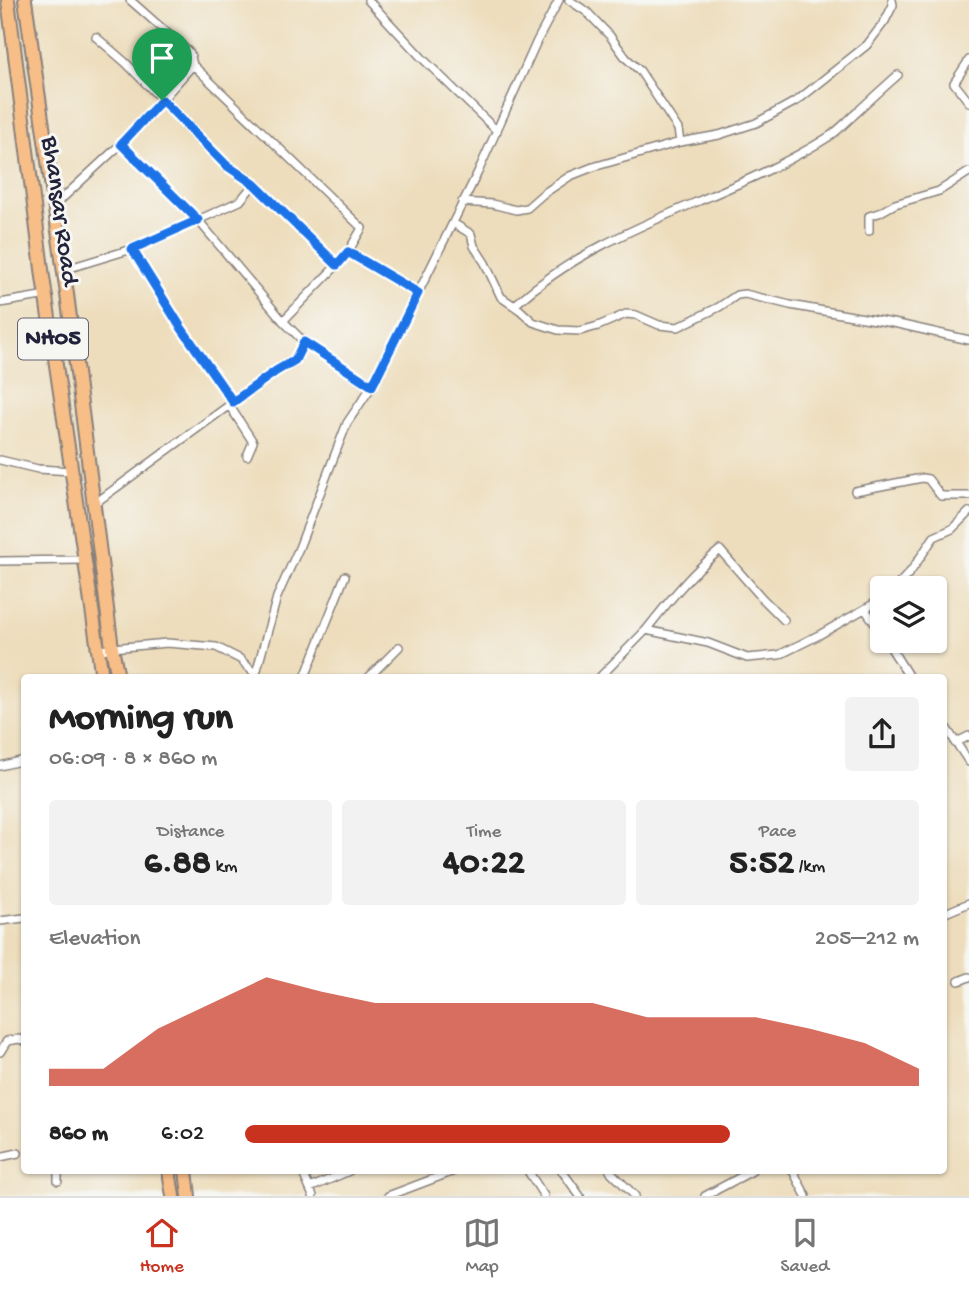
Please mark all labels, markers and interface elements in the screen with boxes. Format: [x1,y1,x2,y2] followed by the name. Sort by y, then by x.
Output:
[132,28,192,100] pin
[143,39,181,77] icon: arrive
[32,133,84,289] street label: Bhansar Road
[18,318,88,360] road number: NH05
[870,576,947,653] map controls
[870,576,947,653] button: layers
[845,697,919,771] button: share
[49,698,233,742] text: Morning run
[49,746,217,773] text: 06:09 · 8 × 860 m
[157,821,224,844] text: Distance
[467,821,501,844] text: Time
[759,821,796,844] text: Pace
[144,844,211,885] text: 6.88
[443,844,525,885] text: 40:22
[729,844,794,885] text: 5:52
[211,856,237,879] text: km
[794,856,825,879] text: /km
[49,926,140,953] text: Elevation
[815,926,919,953] text: 205–212 m
[49,1121,108,1148] text: 860 m
[161,1121,204,1148] text: 6:02
[140,1214,184,1279] tab: Home
[463,1214,501,1279] tab: Map
[781,1214,829,1279] tab: Saved

